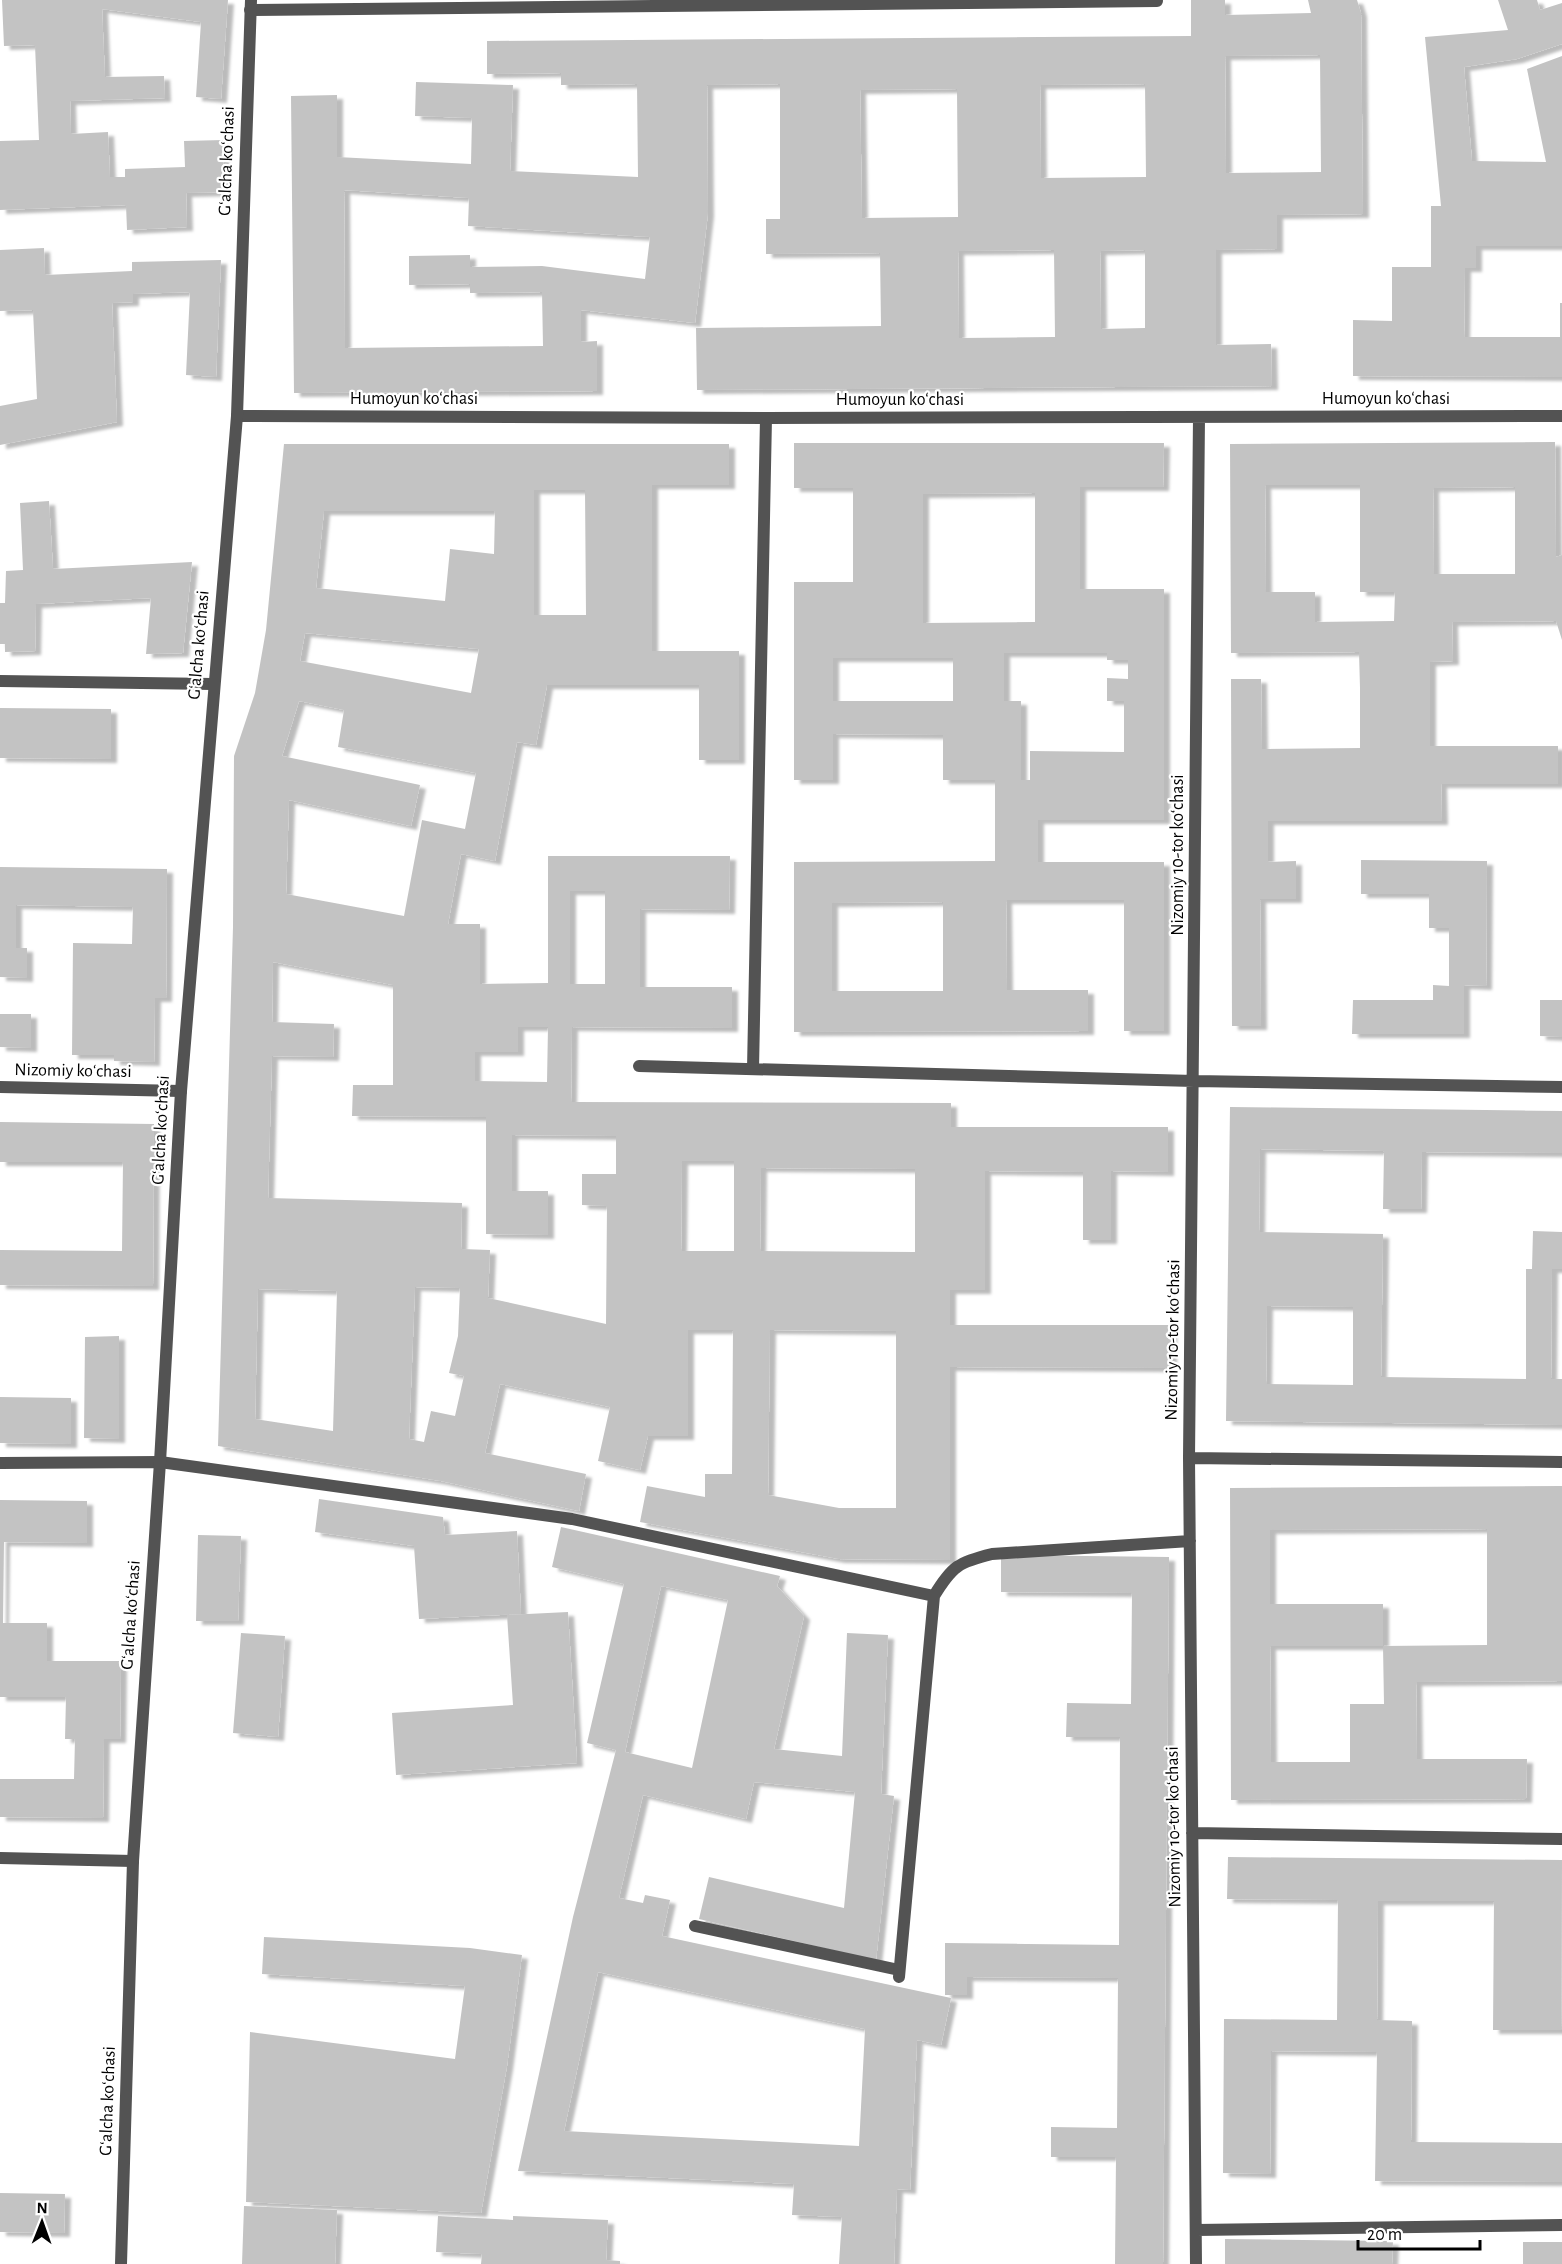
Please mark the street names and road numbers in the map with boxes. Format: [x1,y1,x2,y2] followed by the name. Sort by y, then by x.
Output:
[216,106,238,216] street label: Gʻalcha koʻchasi
[350,390,478,408] street label: Humoyun koʻchasi
[1322,390,1450,408] street label: Humoyun koʻchasi
[836,391,964,409] street label: Humoyun koʻchasi
[185,590,213,700] street label: Gʻalcha koʻchasi
[1169,774,1187,936] street label: Nizomiy 10-tor koʻchasi
[14,1061,132,1081] street label: Nizomiy koʻchasi
[149,1075,173,1185] street label: Gʻalcha koʻchasi
[1163,1259,1183,1421] street label: Nizomiy 10-tor koʻchasi
[118,1560,144,1670] street label: Gʻalcha koʻchasi
[1164,1746,1184,1908] street label: Nizomiy 10-tor koʻchasi
[97,2046,119,2156] street label: Gʻalcha koʻchasi

